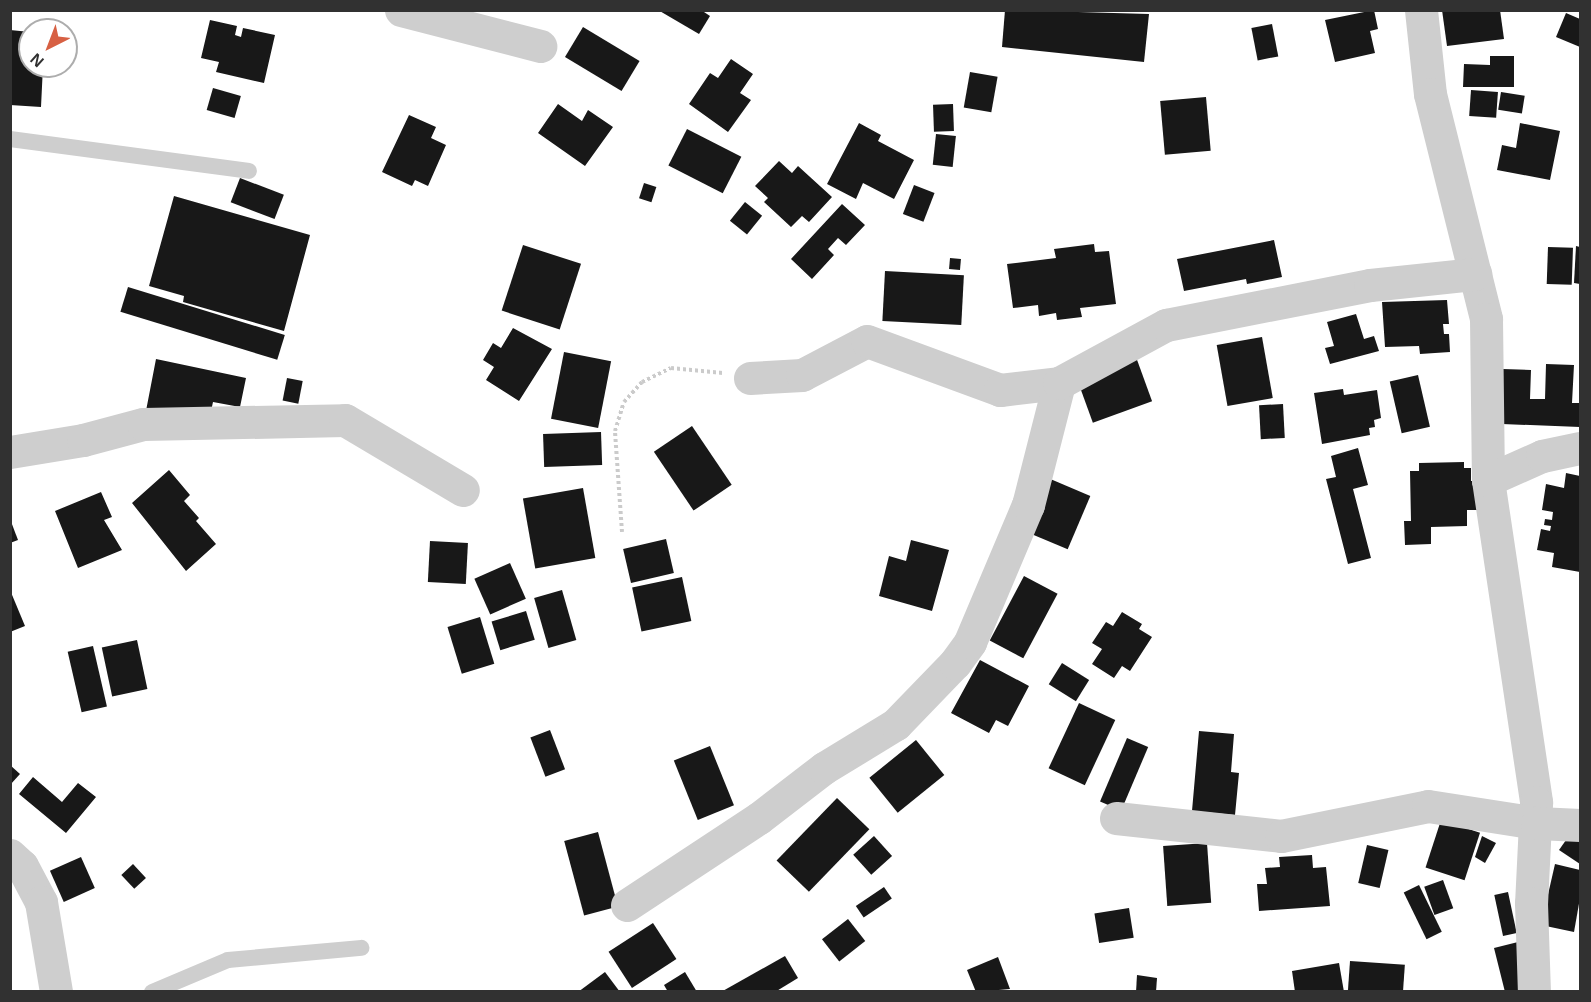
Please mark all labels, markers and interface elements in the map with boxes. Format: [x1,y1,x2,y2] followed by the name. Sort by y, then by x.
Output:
[18,18,78,78] north arrow
[27,50,47,70] text: N

